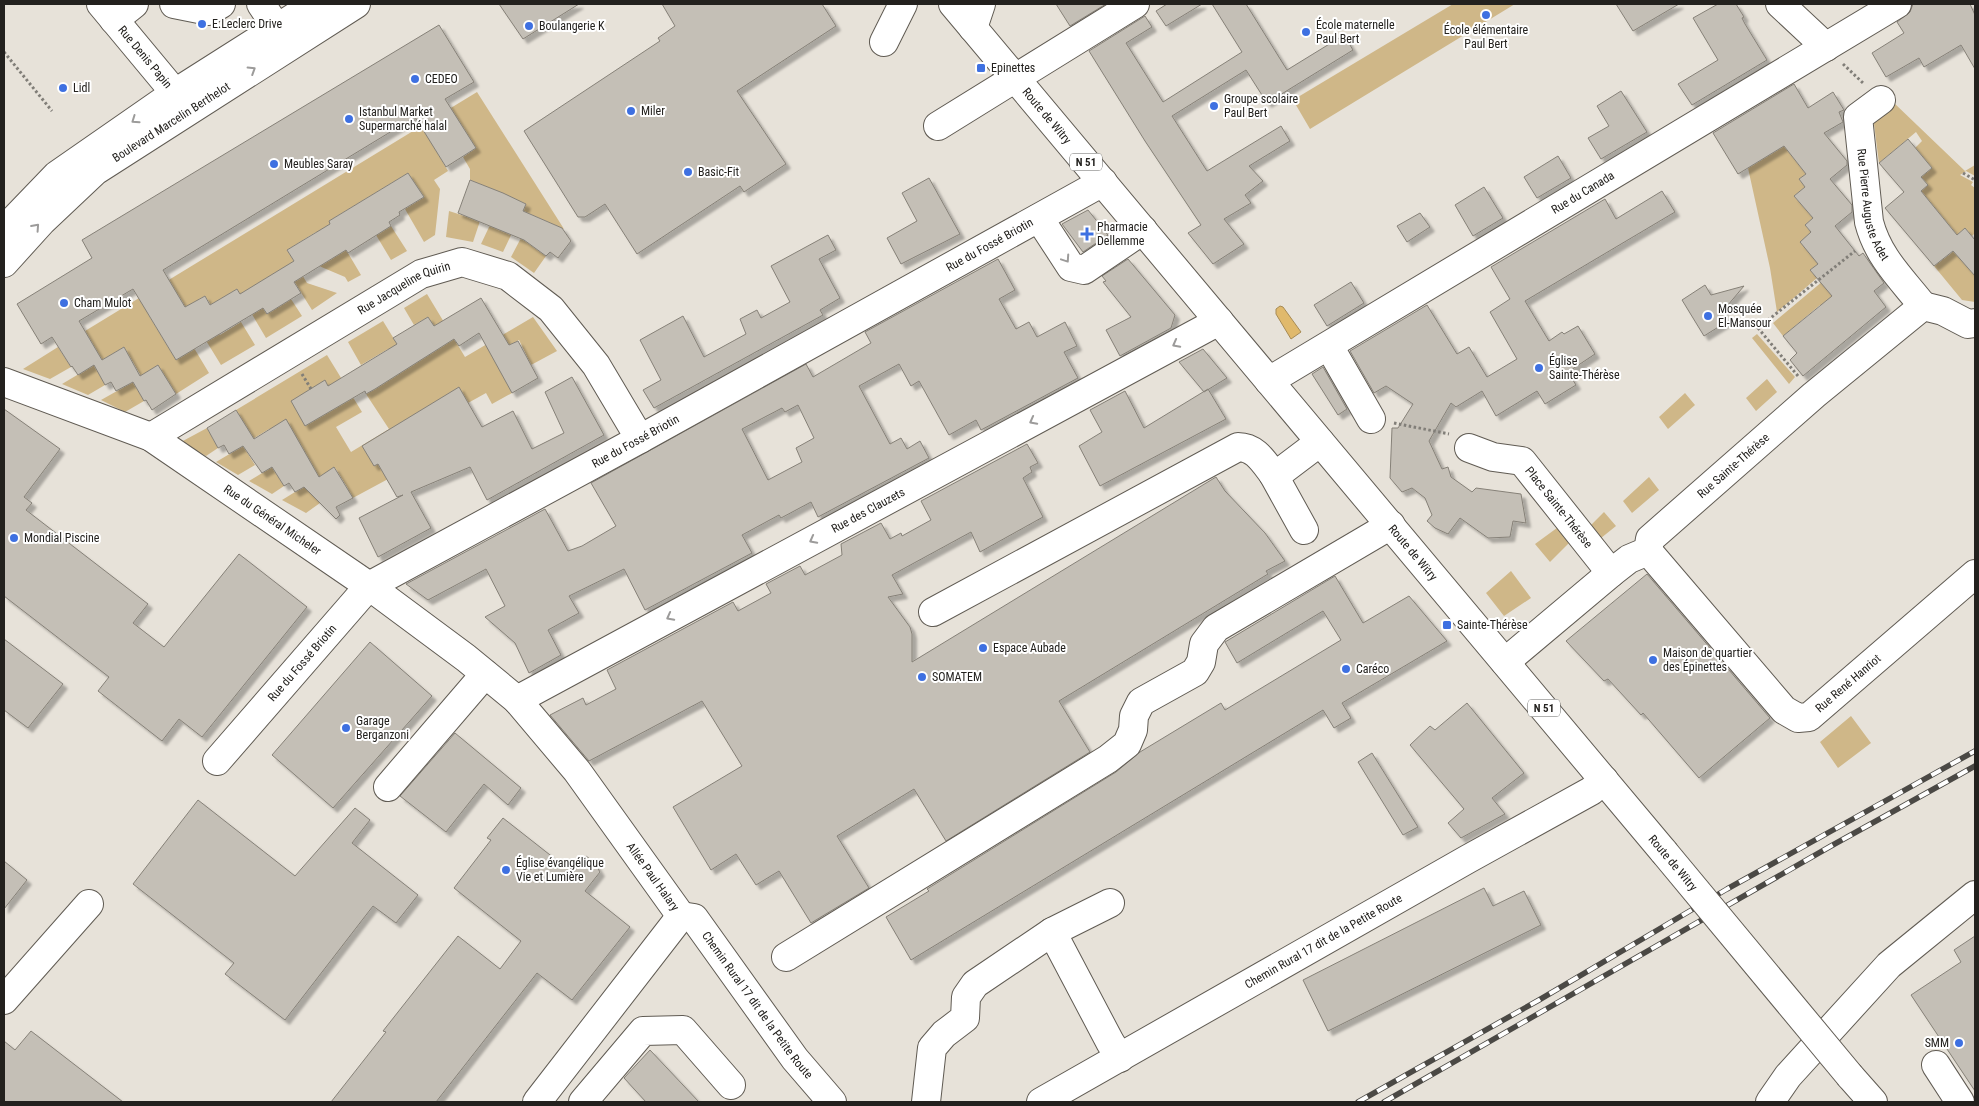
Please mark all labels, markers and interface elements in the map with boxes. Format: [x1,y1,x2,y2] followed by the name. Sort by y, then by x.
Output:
[1480,9,1492,21] marker: École élémentaire Paul Bert
[212,17,283,31] place label: E.Leclerc Drive
[1316,17,1395,46] place label: École maternelle Paul Bert
[196,18,208,30] marker: E.Leclerc Drive
[539,19,605,33] place label: Boulangerie K
[523,20,535,32] marker: Boulangerie K
[1444,22,1528,51] place label: École élémentaire Paul Bert
[115,23,175,91] street label: Rue Denis Papin
[1300,26,1312,38] marker: École maternelle Paul Bert
[991,61,1035,75] place label: Epinettes
[975,62,987,74] marker: Epinettes
[246,67,255,76] one-way arrow
[425,72,458,86] place label: CEDEO
[409,73,421,85] marker: CEDEO
[110,79,233,165] street label: Boulevard Marcelin Berthelot
[73,81,90,95] place label: Lidl
[57,82,69,94] marker: Lidl
[1019,85,1074,147] street label: Route de Witry
[1224,92,1299,120] place label: Groupe scolaire Paul Bert
[1208,100,1220,112] marker: Groupe scolaire Paul Bert
[641,104,665,118] place label: Miler
[359,105,447,133] place label: Istanbul Market Supermarché halal
[625,105,637,117] marker: Miler
[343,113,355,125] marker: Istanbul Market Supermarché halal
[131,114,141,123] one-way arrow
[1854,148,1892,264] street label: Rue Pierre Auguste Adet
[1070,154,1102,170] road number: N 51
[284,157,353,171] place label: Meubles Saray
[268,158,280,170] marker: Meubles Saray
[698,165,740,179] place label: Basic-Fit
[682,166,694,178] marker: Basic-Fit
[1549,168,1617,217] street label: Rue du Canada
[944,215,1036,275] street label: Rue du Fossé Briotin
[1097,220,1148,248] place label: Pharmacie Dellemme
[30,223,39,232] one-way arrow
[1081,228,1093,240] marker: Pharmacie Dellemme
[1060,253,1069,262] one-way arrow
[355,259,452,318] street label: Rue Jacqueline Quirin
[74,296,132,310] place label: Cham Mulot
[58,297,70,309] marker: Cham Mulot
[1718,302,1772,330] place label: Mosquée El-Mansour
[1702,310,1714,322] marker: Mosquée El-Mansour
[1173,338,1182,348] one-way arrow
[1549,353,1620,382] place label: Église Sainte-Thérèse
[1533,362,1545,374] marker: Église Sainte-Thérèse
[589,412,682,471] street label: Rue du Fossé Briotin
[1030,415,1039,425] one-way arrow
[1695,430,1773,501] street label: Rue Sainte-Thérèse
[1522,464,1596,551] street label: Place Sainte-Thérèse
[221,482,324,558] street label: Rue du Général Micheler
[829,485,907,536] street label: Rue des Clauzets
[1386,522,1440,584] street label: Route de Witry
[24,531,100,545] place label: Mondial Piscine
[8,532,20,544] marker: Mondial Piscine
[810,534,819,544] one-way arrow
[667,611,676,621] one-way arrow
[1457,618,1528,632] place label: Sainte-Thérèse
[1441,619,1453,631] marker: Sainte-Thérèse
[265,621,340,704] street label: Rue du Fossé Briotin
[993,641,1066,655] place label: Espace Aubade
[977,642,989,654] marker: Espace Aubade
[1663,646,1752,674] place label: Maison de quartier des Épinettes
[1813,651,1884,715] street label: Rue René Hanriot
[1647,654,1659,666] marker: Maison de quartier des Épinettes
[1356,662,1389,676] place label: Caréco
[1340,663,1352,675] marker: Caréco
[932,670,982,684] place label: SOMATEM
[916,671,928,683] marker: SOMATEM
[1528,700,1560,716] road number: N 51
[356,714,409,742] place label: Garage Berganzoni
[340,722,352,734] marker: Garage Berganzoni
[1646,832,1700,894] street label: Route de Witry
[624,840,682,914] street label: Allée Paul Halary
[516,855,604,884] place label: Église évangélique Vie et Lumière
[500,864,512,876] marker: Église évangélique Vie et Lumière
[1242,891,1405,992] street label: Chemin Rural 17 dit de la Petite Route
[699,929,816,1082] street label: Chemin Rural 17 dit de la Petite Route
[1925,1036,1949,1050] place label: SMM
[1953,1037,1965,1049] marker: SMM

